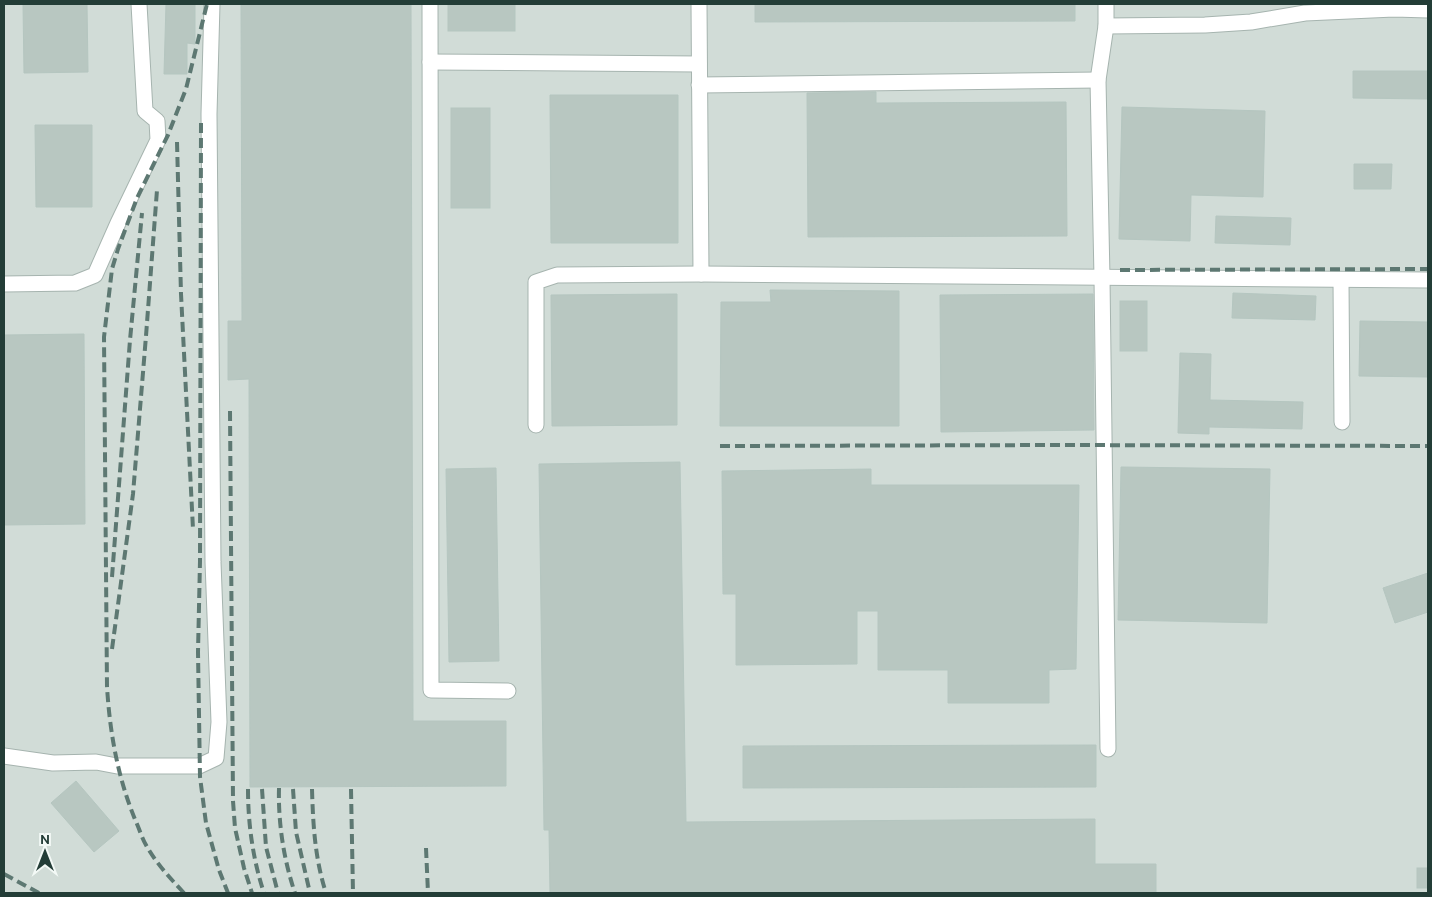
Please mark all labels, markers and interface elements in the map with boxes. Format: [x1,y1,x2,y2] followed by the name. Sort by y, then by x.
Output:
[20,827,70,877] north arrow
[40,832,50,849] text: N

